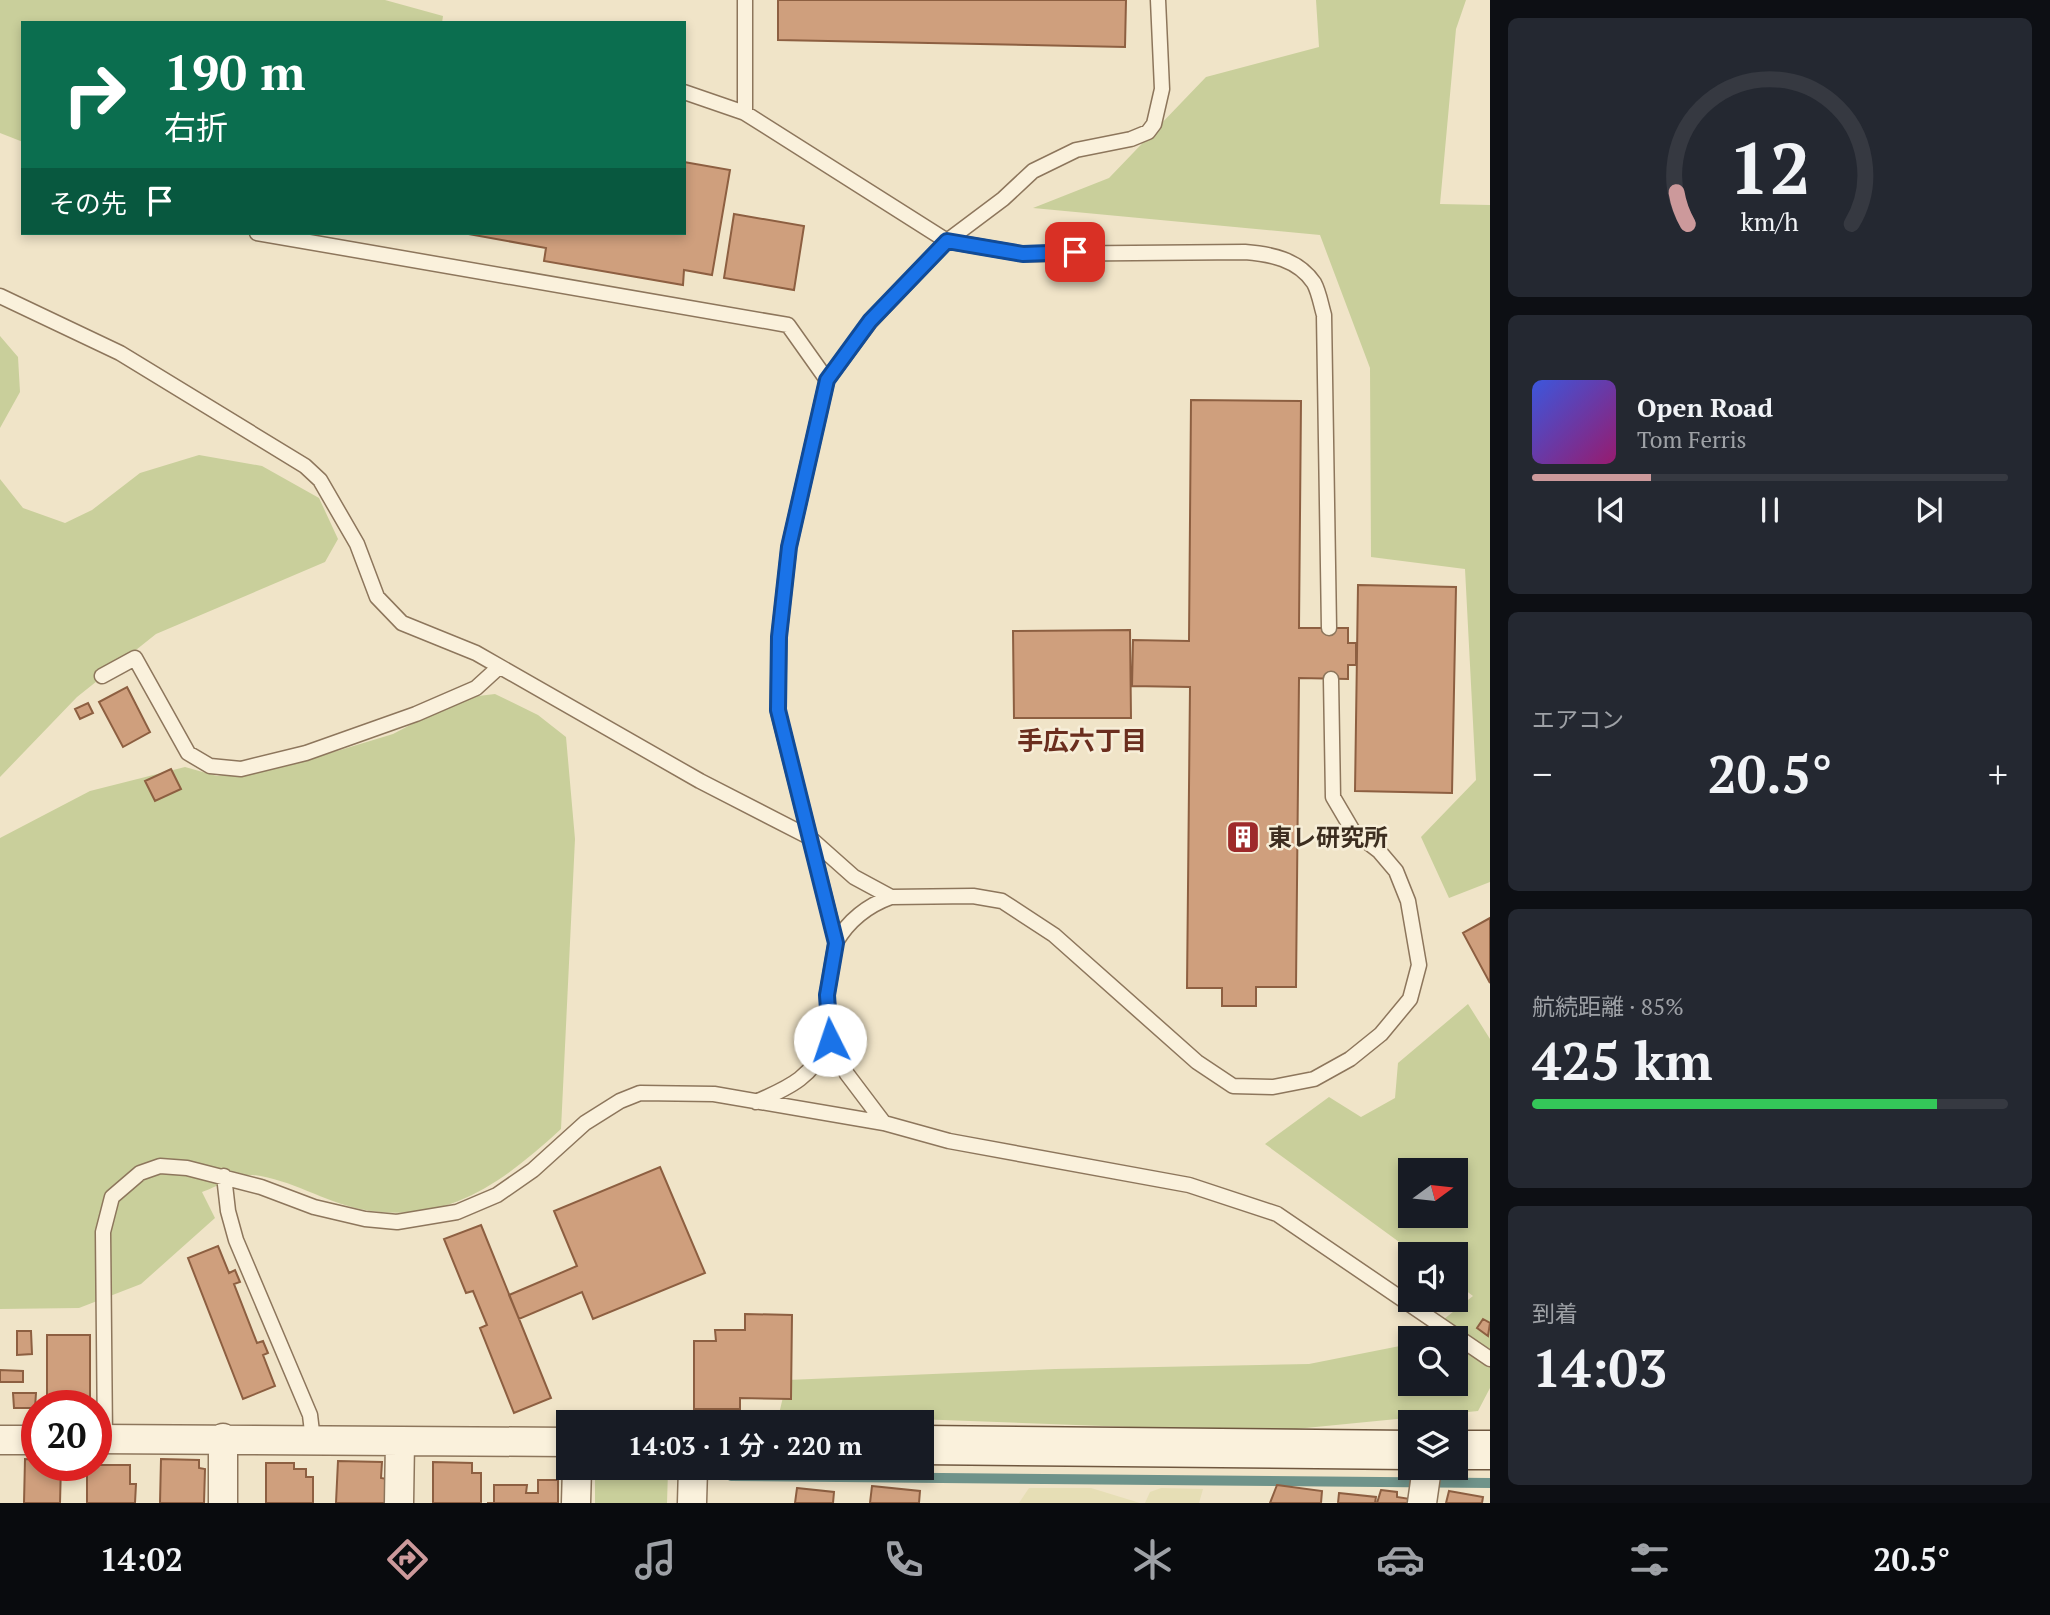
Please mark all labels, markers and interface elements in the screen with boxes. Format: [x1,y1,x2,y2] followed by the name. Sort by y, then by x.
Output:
[164,39,306,104] text: 190 m
[49,49,140,140] icon: right
[164,106,228,148] text: 右折
[1729,118,1811,215] text: 12
[141,182,179,220] icon: arrive
[49,186,127,220] text: その先
[1741,204,1799,237] text: km/h
[1045,222,1105,282] pin
[1056,233,1094,271] icon: arrive
[1637,390,1773,424] text: Open Road
[1637,424,1747,455] text: Tom Ferris
[1592,491,1630,529] icon: previous
[1751,491,1789,529] icon: pause
[1910,491,1948,529] icon: next
[1532,704,1624,735] text: エアコン
[1017,723,1147,757] district label: 手広六丁目
[1707,739,1833,808] text: 20.5°
[1532,749,1552,799] text: −
[1988,749,2008,799] text: +
[1224,818,1262,856] building icon: 東レ研究所
[1268,821,1388,853] place label: 東レ研究所
[1532,991,1684,1022] text: 航続距離 · 85%
[793,1003,867,1077] position arrow
[1532,1026,1713,1095] text: 425 km
[1398,1158,1468,1228] north arrow
[1398,1158,1468,1480] map controls
[1398,1242,1468,1312] button: sound
[1532,1298,1578,1329] text: 到着
[1398,1326,1468,1396] button: search
[1532,1333,1667,1402] text: 14:03
[21,1390,112,1481] speed limit sign: 20
[1398,1410,1468,1480] button: layers
[628,1428,862,1462] text: 14:03 · 1 分 · 220 m
[383,1535,432,1584] icon: directions
[631,1535,680,1584] icon: music
[879,1535,928,1584] icon: phone
[1128,1535,1177,1584] icon: climate
[1376,1535,1425,1584] icon: car
[1625,1535,1674,1584] icon: filters
[100,1538,183,1580] text: 14:02
[1873,1538,1950,1580] text: 20.5°

